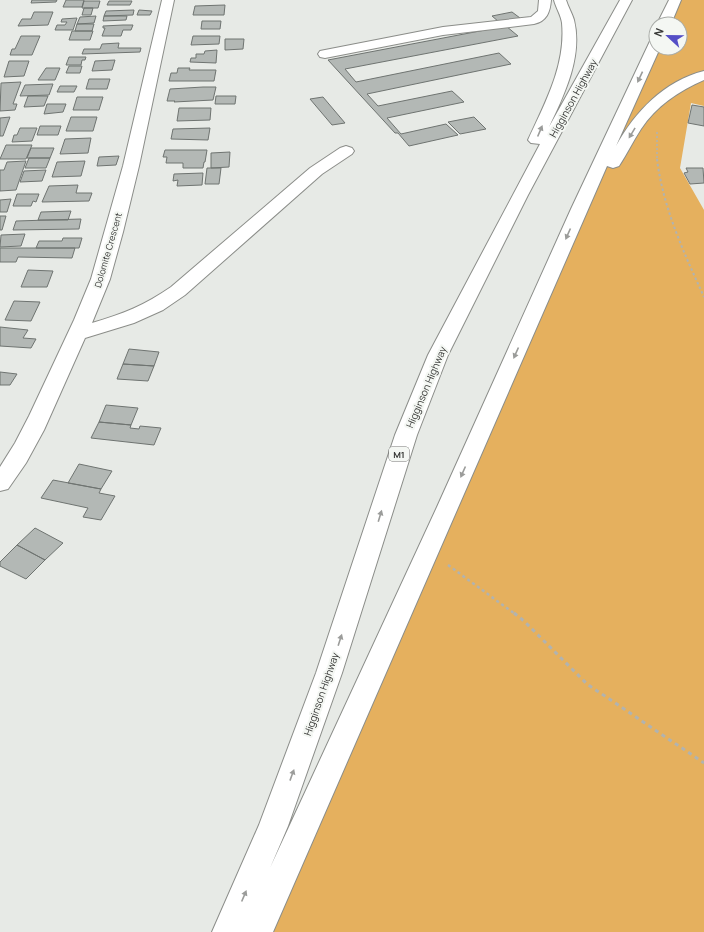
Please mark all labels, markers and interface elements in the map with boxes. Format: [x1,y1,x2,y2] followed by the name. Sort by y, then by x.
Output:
[648,16,688,56] north arrow
[650,26,667,39] text: N
[546,56,601,140] street label: Higginson Highway
[637,72,643,83] one-way arrow
[537,125,543,137] one-way arrow
[628,127,635,139] one-way arrow
[91,211,125,289] street label: Dolomite Crescent
[565,228,571,239] one-way arrow
[402,343,450,430] street label: Higginson Highway
[513,347,519,358] one-way arrow
[389,447,409,461] road number: M1
[460,466,466,478] one-way arrow
[377,510,383,522] one-way arrow
[337,633,343,645] one-way arrow
[300,650,342,738] street label: Higginson Highway
[289,769,295,781] one-way arrow
[241,890,247,902] one-way arrow

